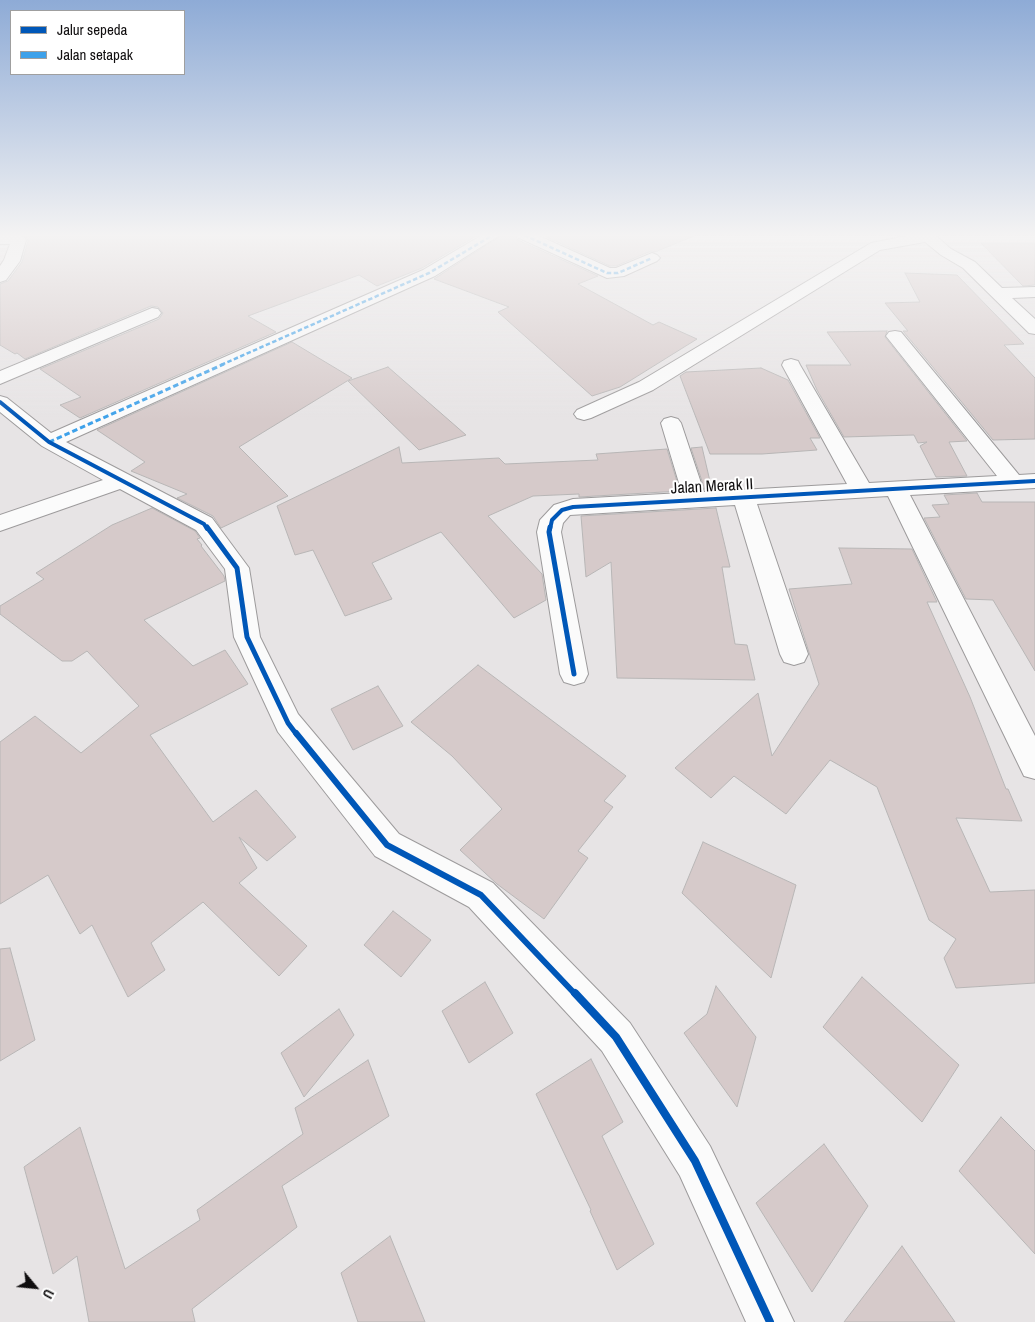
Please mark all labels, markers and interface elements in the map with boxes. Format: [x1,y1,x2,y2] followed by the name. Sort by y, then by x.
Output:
[10,10,185,75] legend
[57,19,127,40] text: Jalur sepeda
[57,44,133,65] text: Jalan setapak
[670,475,754,499] street label: Jalan Merak II
[10,1262,60,1312] north arrow
[38,1286,58,1302] text: U

